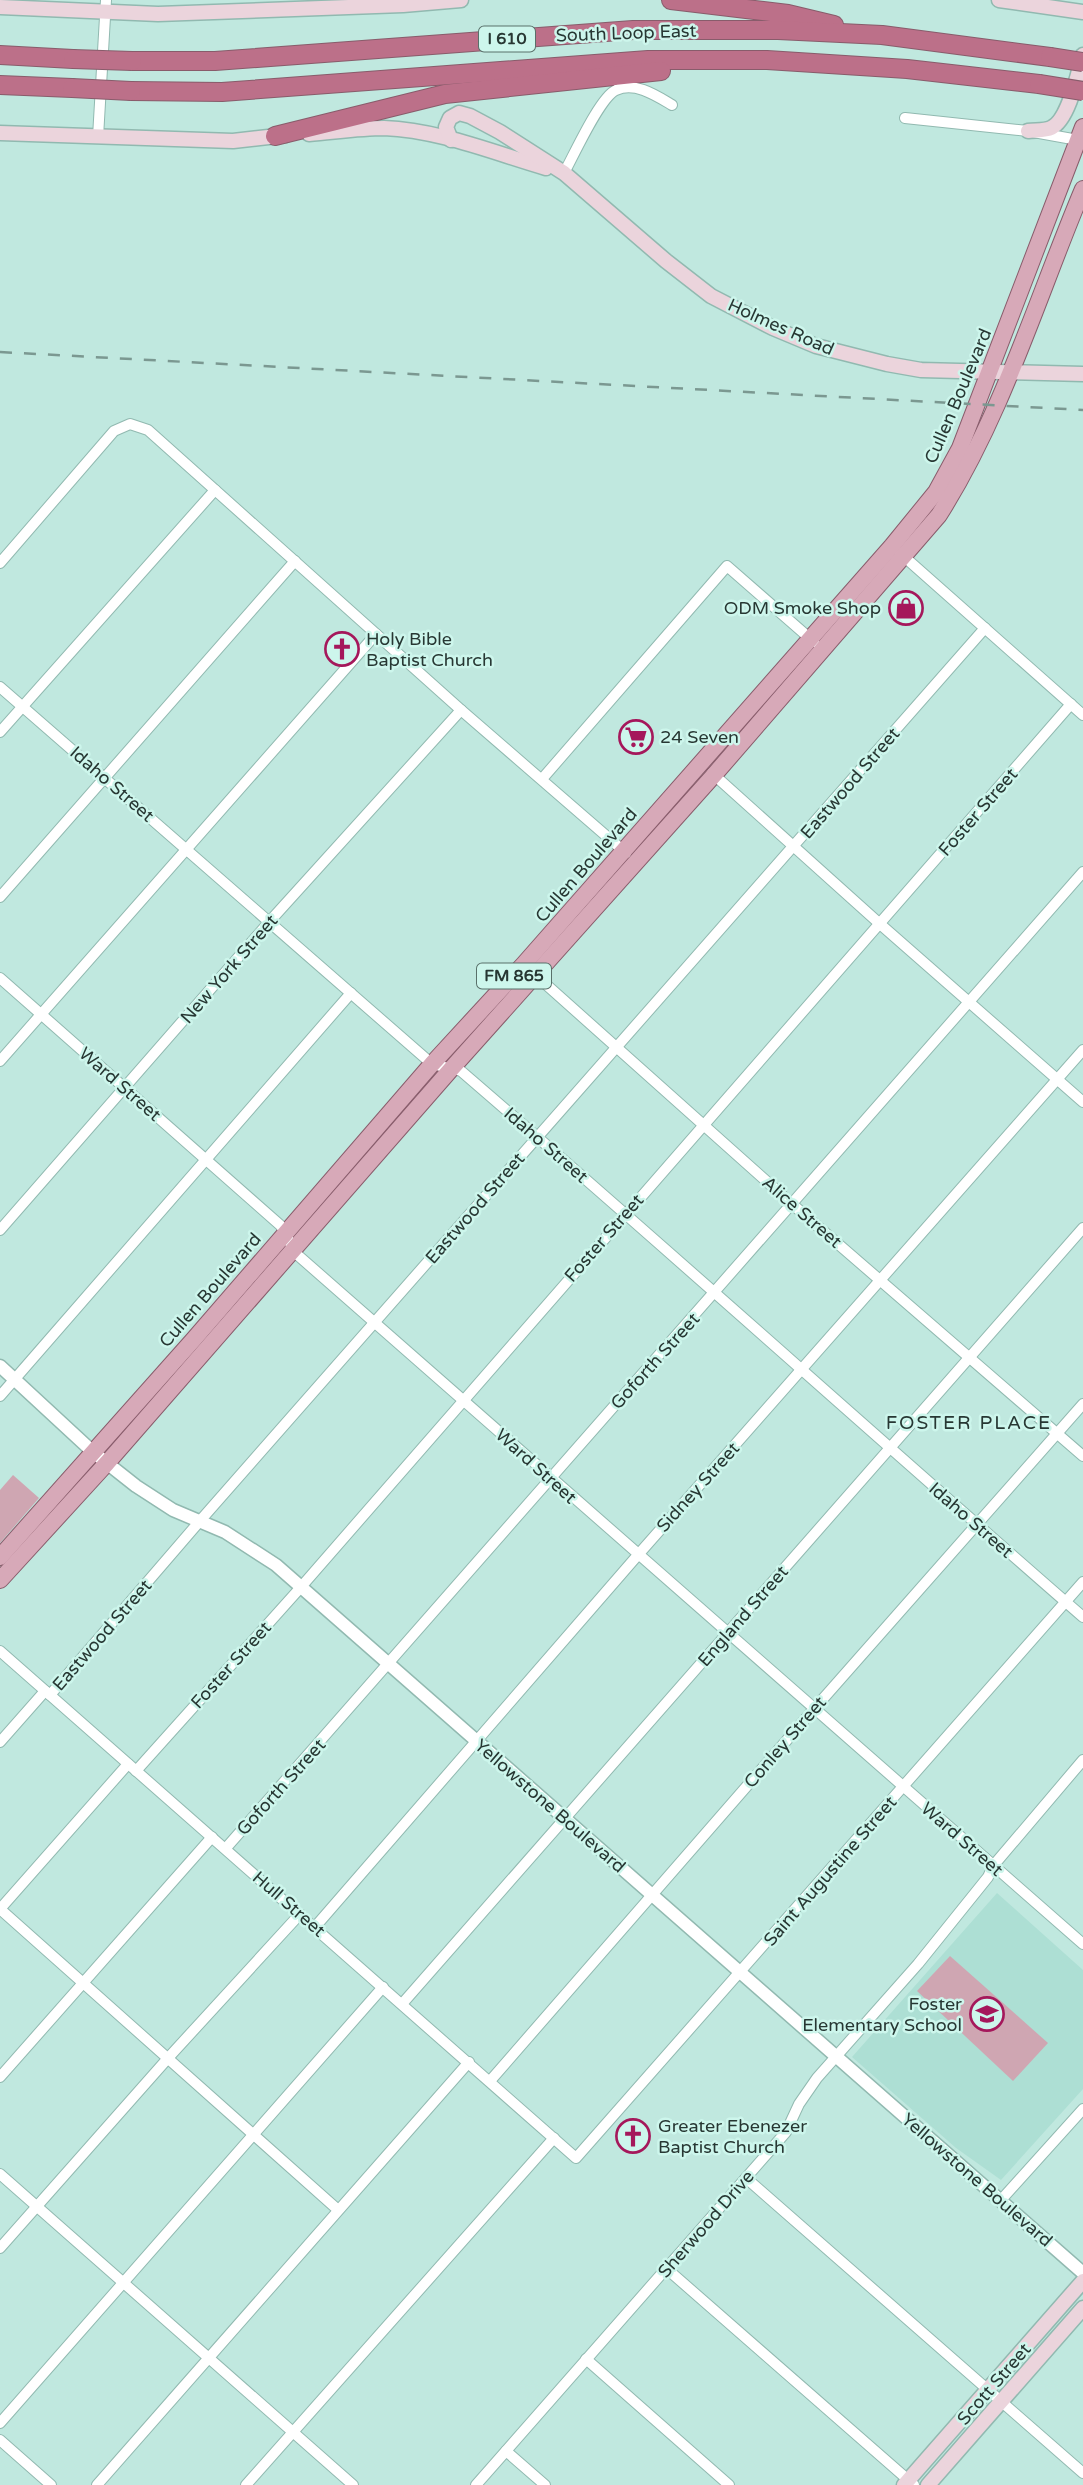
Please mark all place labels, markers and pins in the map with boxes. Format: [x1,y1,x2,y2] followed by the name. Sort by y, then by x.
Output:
[887,589,925,627] shop icon: ODM Smoke Shop
[724,597,881,619] place label: ODM Smoke Shop
[366,628,493,671] place label: Holy Bible Baptist Church
[323,630,361,668] church icon: Holy Bible Baptist Church
[617,718,655,756] supermarket icon: 24 Seven
[660,726,739,748] place label: 24 Seven
[802,1993,962,2036] place label: Foster Elementary School
[968,1995,1006,2033] school or university icon: Foster Elementary School
[658,2115,807,2158] place label: Greater Ebenezer Baptist Church
[614,2117,652,2155] church icon: Greater Ebenezer Baptist Church

